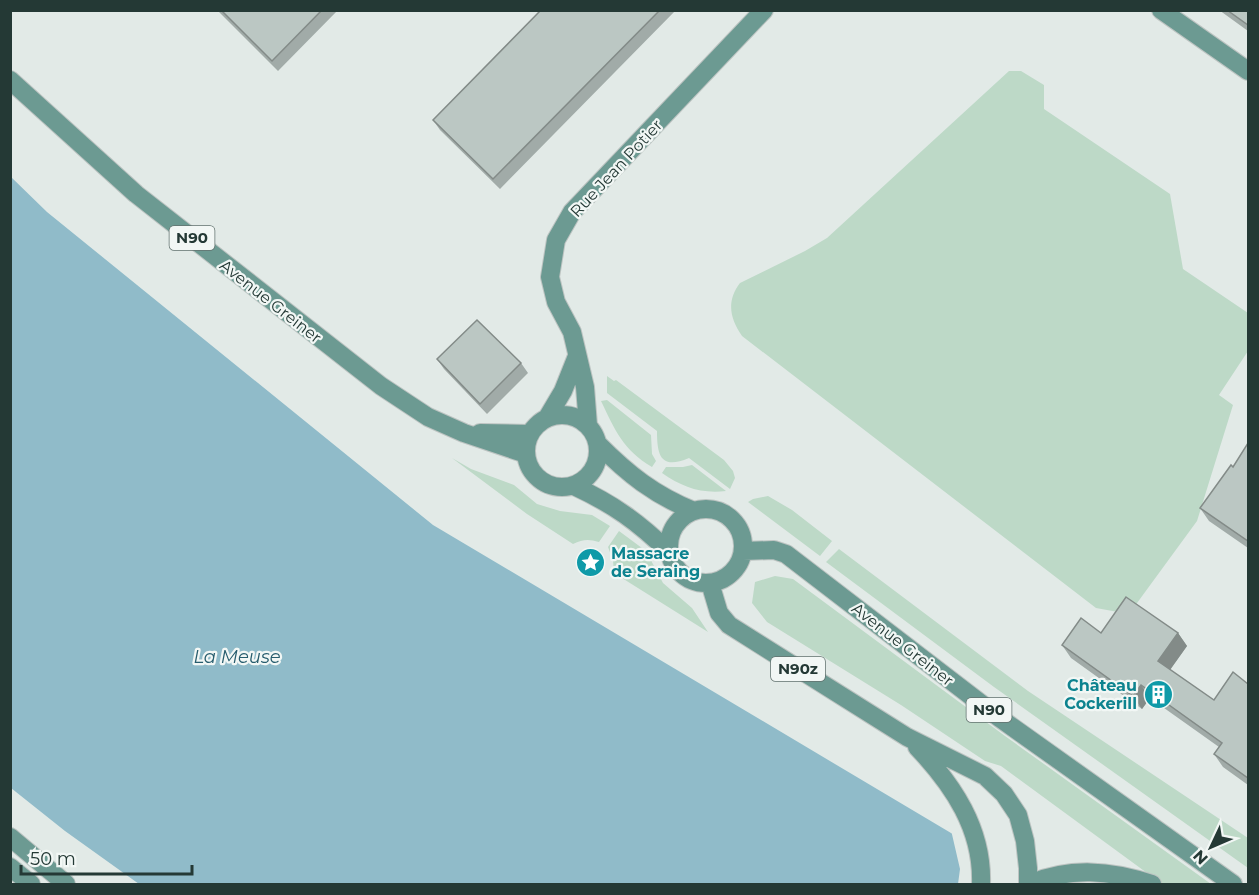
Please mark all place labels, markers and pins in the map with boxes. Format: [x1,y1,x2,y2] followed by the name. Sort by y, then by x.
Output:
[611,544,700,581] place label: Massacre de Seraing
[574,546,606,578] place icon: Massacre de Seraing
[1064,676,1137,713] place label: Château Cockerill
[1142,678,1174,710] building icon: Château Cockerill

